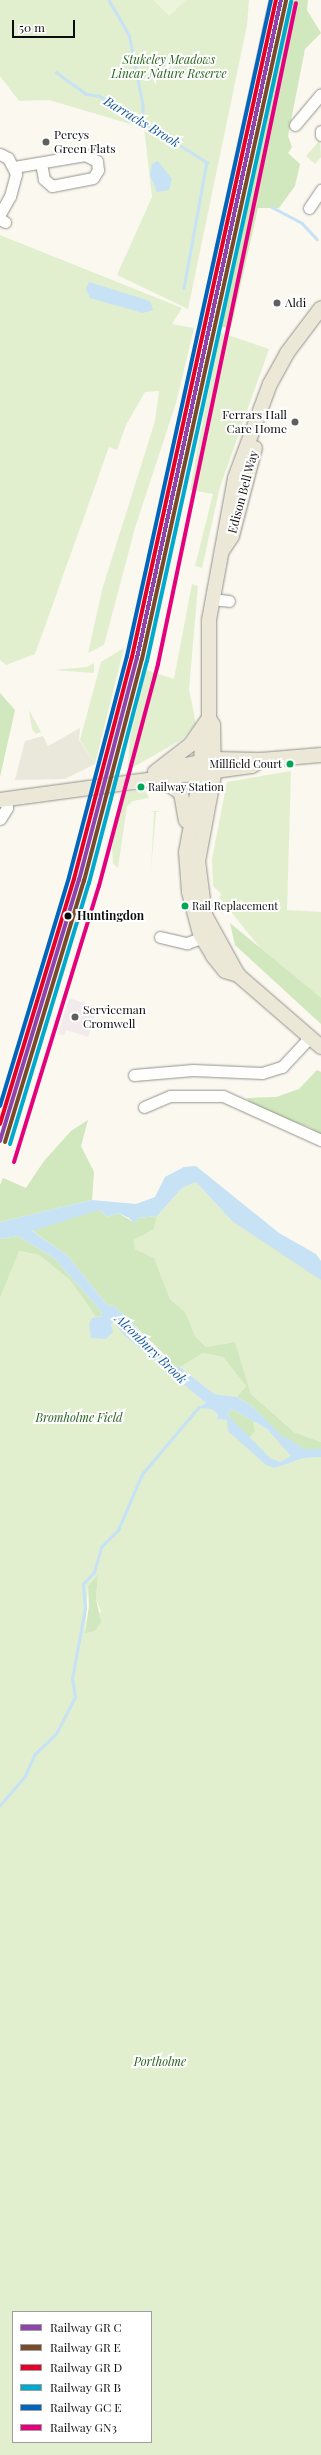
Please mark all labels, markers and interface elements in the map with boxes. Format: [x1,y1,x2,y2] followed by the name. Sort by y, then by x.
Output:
[14,12,77,38] scale bar
[19,19,45,35] text: 50 m
[111,53,227,81] park label: Stukeley Meadows Linear Nature Reserve
[101,93,183,151] water label: Barracks Brook
[54,128,116,156] place label: Percys Green Flats
[41,137,51,147] marker: Percys Green Flats
[285,296,306,310] place label: Aldi
[272,298,282,308] marker: Aldi
[222,408,287,436] place label: Ferrars Hall Care Home
[290,417,300,427] marker: Ferrars Hall Care Home
[225,449,261,535] street label: Edison Bell Way
[210,757,282,771] place label: Millfield Court
[285,759,295,769] marker: Millfield Court
[148,780,224,794] place label: Railway Station
[136,782,146,792] marker: Railway Station
[192,899,278,913] place label: Rail Replacement
[180,901,190,911] marker: Rail Replacement
[77,909,144,923] place label: Huntingdon
[62,910,74,922] marker: Huntingdon
[83,1003,146,1031] place label: Serviceman Cromwell
[70,1012,80,1022] marker: Serviceman Cromwell
[112,1311,190,1387] water label: Alconbury Brook
[36,1411,122,1425] park label: Bromholme Field
[134,2055,186,2069] park label: Portholme
[12,2311,152,2443] legend
[50,2319,122,2335] text: Railway GR C
[50,2339,121,2355] text: Railway GR E
[50,2359,122,2375] text: Railway GR D
[50,2379,121,2395] text: Railway GR B
[50,2399,122,2415] text: Railway GC E
[50,2419,117,2435] text: Railway GN3

